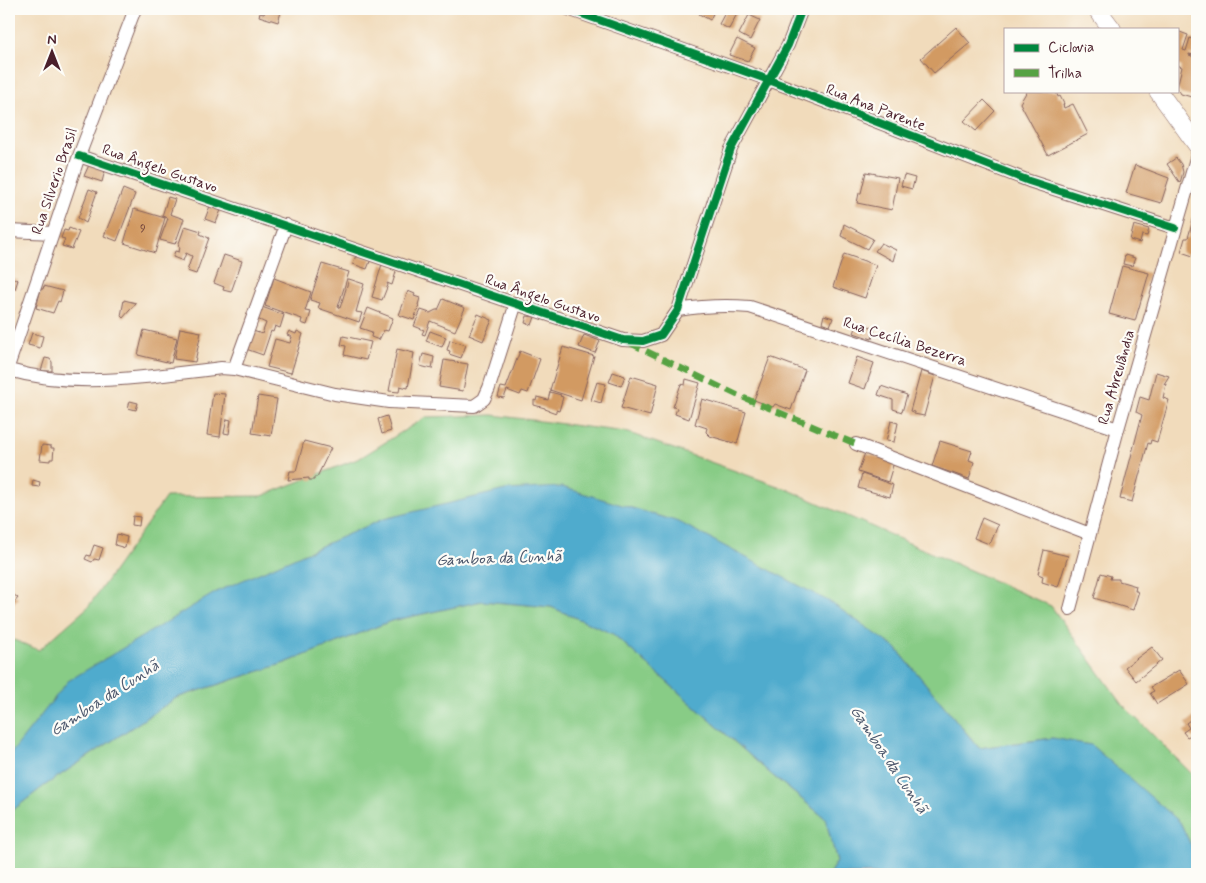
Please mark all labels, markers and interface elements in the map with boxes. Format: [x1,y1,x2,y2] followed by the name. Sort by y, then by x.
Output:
[28,28,78,78] north arrow
[1004,28,1178,92] legend
[47,31,57,49] text: N
[1048,38,1094,58] text: Ciclovia
[1048,64,1082,84] text: Trilha
[823,80,929,136] street label: Rua Ana Parente
[27,125,83,237] street label: Rua Silverio Brasil
[99,140,220,199] street label: Rua Ângelo Gustavo
[140,221,146,237] house number: 9
[482,270,603,329] street label: Rua Ângelo Gustavo
[840,313,969,371] street label: Rua Cecília Bezerra
[1094,328,1140,427] street label: Rua Abreulândia
[436,546,563,571] water label: Gamboa da Cunhã
[46,655,164,741] water label: Gamboa da Cunhã
[845,702,933,818] water label: Gamboa da Cunhã

